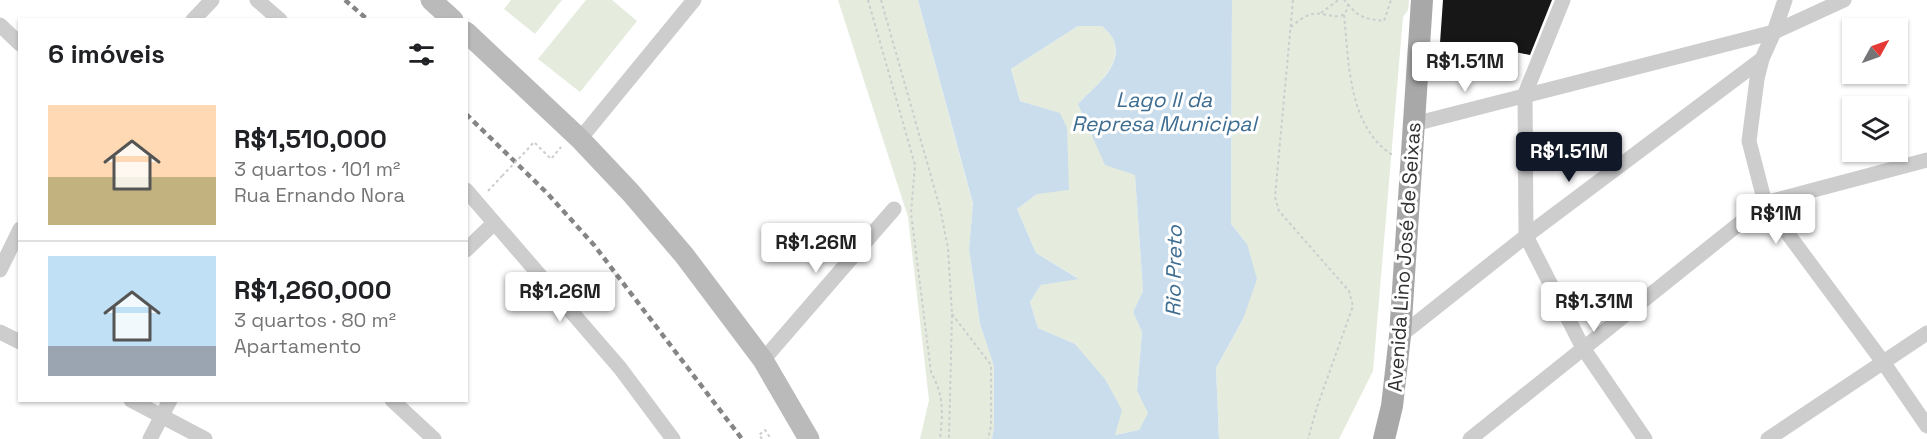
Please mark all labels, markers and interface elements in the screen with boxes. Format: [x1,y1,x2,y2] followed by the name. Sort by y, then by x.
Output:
[1842,18,1908,84] north arrow
[1842,18,1908,162] map controls
[48,37,165,71] text: 6 imóveis
[405,38,438,71] icon: filters
[1410,42,1520,93] pin: R$1.51M
[1426,48,1504,74] text: R$1.51M
[1071,86,1259,137] water label: Lago II da Represa Municipal
[1842,96,1908,162] button: layers
[1382,121,1426,393] street label: Avenida Lino José de Seixas
[234,122,387,156] text: R$1,510,000
[96,129,168,201] icon: home
[1514,132,1624,183] pin: R$1.51M
[1530,138,1608,164] text: R$1.51M
[234,156,400,182] text: 3 quartos · 101 m²
[234,182,405,208] text: Rua Ernando Nora
[1740,194,1812,245] pin: R$1M
[1750,200,1802,226] text: R$1M
[761,223,871,274] pin: R$1.26M
[1159,224,1188,317] water label: Rio Preto
[775,229,857,255] text: R$1.26M
[505,272,615,323] pin: R$1.26M
[234,273,392,307] text: R$1,260,000
[519,278,601,304] text: R$1.26M
[96,280,168,352] icon: home
[1539,282,1649,333] pin: R$1.31M
[1555,288,1633,314] text: R$1.31M
[234,307,396,333] text: 3 quartos · 80 m²
[234,333,361,359] text: Apartamento

